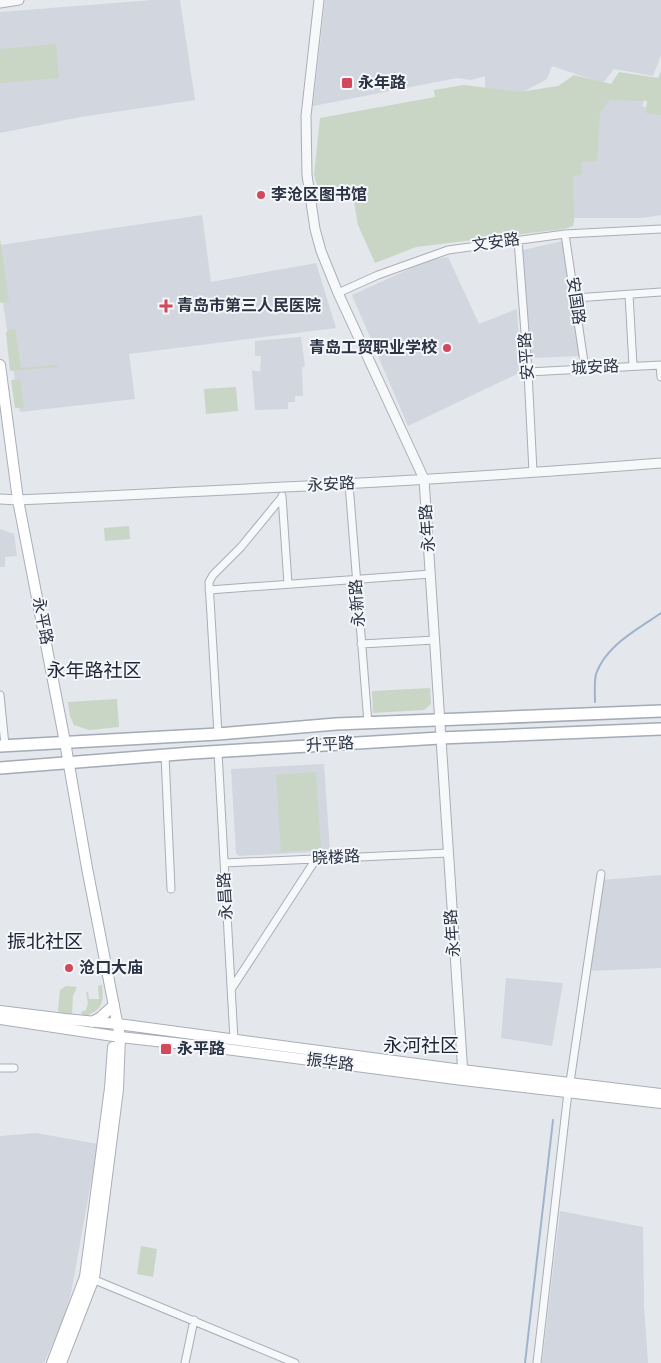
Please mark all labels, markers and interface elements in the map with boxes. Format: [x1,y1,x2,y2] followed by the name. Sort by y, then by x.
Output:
[358,74,406,93] place label: 永年路
[340,76,354,90] marker: 永年路
[271,186,367,205] place label: 李沧区图书馆
[255,189,267,201] marker: 李沧区图书馆
[471,230,521,256] street label: 文安路
[562,276,588,326] street label: 安国路
[177,297,321,316] place label: 青岛市第三人民医院
[159,299,173,313] marker: 青岛市第三人民医院
[516,331,538,381] street label: 安平路
[309,338,438,358] place label: 青岛工贸职业学校
[441,342,453,354] marker: 青岛工贸职业学校
[571,357,619,379] street label: 城安路
[307,474,355,496] street label: 永安路
[417,503,439,553] street label: 永年路
[347,578,369,628] street label: 永新路
[28,596,56,646] street label: 永平路
[46,660,142,683] district label: 永年路社区
[306,734,354,756] street label: 升平路
[312,847,360,869] street label: 晓楼路
[215,872,237,920] street label: 永昌路
[442,908,464,958] street label: 永年路
[7,931,83,954] district label: 振北社区
[79,959,143,978] place label: 沧口大庙
[63,962,75,974] marker: 沧口大庙
[383,1035,459,1058] district label: 永河社区
[177,1040,225,1059] place label: 永平路
[159,1042,173,1056] marker: 永平路
[305,1051,355,1075] street label: 振华路

